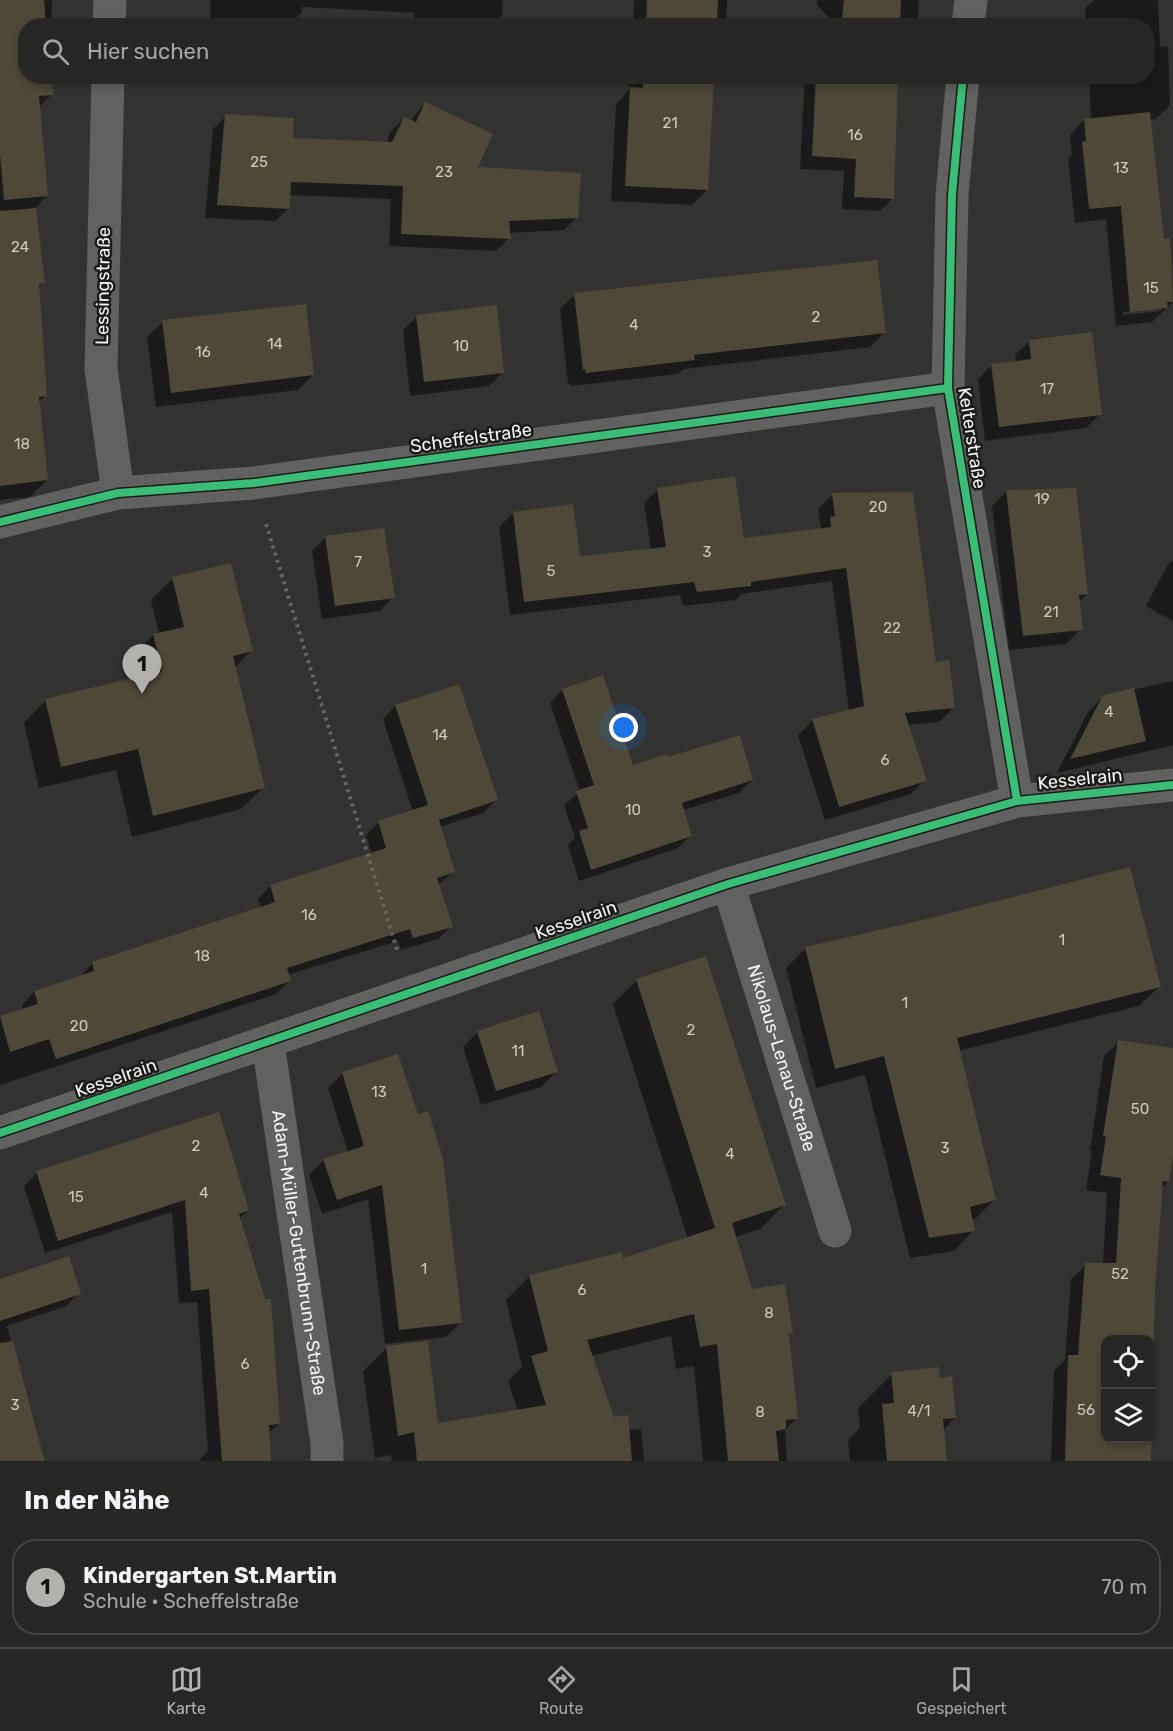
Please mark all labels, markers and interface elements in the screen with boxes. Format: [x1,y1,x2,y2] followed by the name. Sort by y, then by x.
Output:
[18,18,1155,84] search box
[39,35,72,68] icon: search
[87,38,209,65] text: Hier suchen
[662,114,678,132] house number: 21
[847,126,863,144] house number: 16
[250,153,268,171] house number: 25
[1113,159,1129,177] house number: 13
[435,163,453,181] house number: 23
[91,227,115,345] street label: Lessingstraße
[11,238,29,256] house number: 24
[1143,279,1159,297] house number: 15
[812,308,821,326] house number: 2
[629,316,639,334] house number: 4
[267,335,283,353] house number: 14
[453,337,469,355] house number: 10
[195,343,211,361] house number: 16
[1040,380,1054,398] house number: 17
[953,386,991,490] street label: Kelterstraße
[409,419,533,457] street label: Scheffelstraße
[14,435,30,453] house number: 18
[1034,490,1050,508] house number: 19
[869,498,887,516] house number: 20
[702,543,712,561] house number: 3
[354,553,362,571] house number: 7
[547,562,556,580] house number: 5
[1043,603,1059,621] house number: 21
[883,619,901,637] house number: 22
[122,644,162,694] pin: 1
[1104,703,1114,721] house number: 4
[609,713,638,742] your location
[432,726,448,744] house number: 14
[880,751,890,769] house number: 6
[1037,764,1123,794] street label: Kesselrain
[625,801,641,819] house number: 10
[532,896,620,944] street label: Kesselrain
[301,906,317,924] house number: 16
[1059,931,1065,949] house number: 1
[194,947,210,965] house number: 18
[742,962,821,1154] street label: Nikolaus-Lenau-Straße
[902,994,908,1012] house number: 1
[70,1017,88,1035] house number: 20
[687,1021,696,1039] house number: 2
[512,1042,524,1060] house number: 11
[72,1054,160,1102] street label: Kesselrain
[371,1083,387,1101] house number: 13
[1131,1100,1149,1118] house number: 50
[267,1108,331,1397] street label: Adam-Müller-Guttenbrunn-Straße
[192,1137,201,1155] house number: 2
[940,1139,950,1157] house number: 3
[725,1145,735,1163] house number: 4
[199,1184,209,1202] house number: 4
[68,1188,84,1206] house number: 15
[421,1260,427,1278] house number: 1
[1111,1265,1129,1283] house number: 52
[577,1281,587,1299] house number: 6
[764,1304,774,1322] house number: 8
[1101,1335,1155,1443] map controls
[1101,1335,1155,1389] button: locate
[240,1355,250,1373] house number: 6
[1101,1389,1155,1443] button: layers
[10,1396,20,1414] house number: 3
[1077,1401,1095,1419] house number: 56
[908,1402,930,1420] house number: 4/1
[755,1403,765,1421] house number: 8
[24,1485,170,1516] text: In der Nähe
[83,1562,337,1589] text: Kindergarten St.Martin
[41,1575,50,1599] text: 1
[1101,1575,1147,1599] text: 70 m
[83,1589,299,1613] text: Schule · Scheffelstraße
[166,1663,206,1718] tab: Karte
[539,1663,583,1718] tab: Route
[916,1663,1007,1718] tab: Gespeichert

